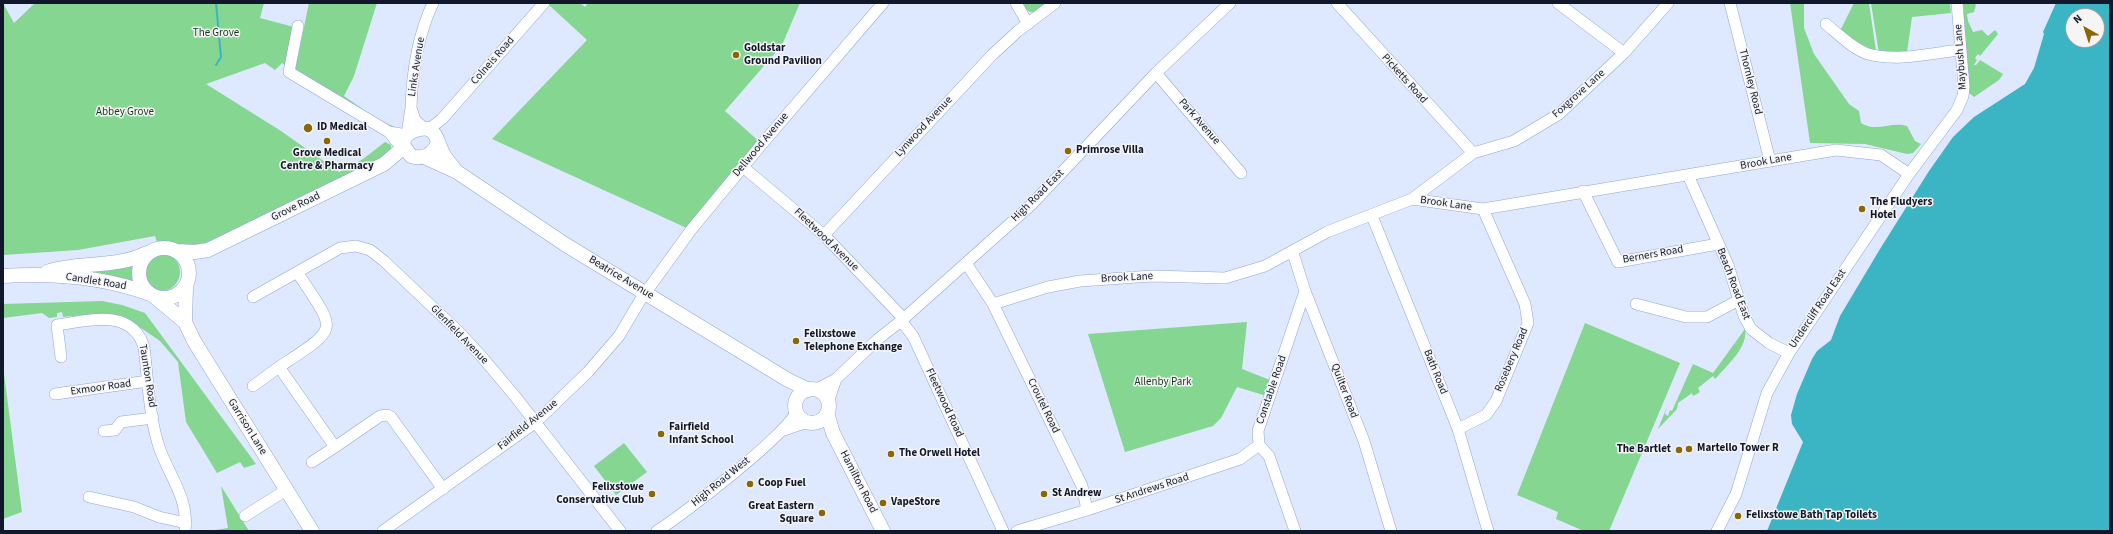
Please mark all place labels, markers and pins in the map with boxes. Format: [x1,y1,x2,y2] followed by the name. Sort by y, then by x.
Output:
[744,42,822,68] place label: Goldstar Ground Pavilion
[731,50,741,60] marker: Goldstar Ground Pavilion
[317,121,367,135] place label: ID Medical
[302,122,314,134] marker: ID Medical
[322,136,332,146] marker: Grove Medical Centre & Pharmacy
[1076,144,1144,158] place label: Primrose Villa
[1063,146,1073,156] marker: Primrose Villa
[280,147,374,173] place label: Grove Medical Centre & Pharmacy
[1870,196,1932,222] place label: The Fludyers Hotel
[1857,204,1867,214] marker: The Fludyers Hotel
[804,328,902,354] place label: Felixstowe Telephone Exchange
[791,336,801,346] marker: Felixstowe Telephone Exchange
[669,421,734,447] place label: Fairfield Infant School
[656,429,666,439] marker: Fairfield Infant School
[1697,442,1779,456] place label: Martello Tower R
[1617,443,1671,457] place label: The Bartlet
[1684,444,1694,454] marker: Martello Tower R
[1674,445,1684,455] marker: The Bartlet
[899,447,980,461] place label: The Orwell Hotel
[886,449,896,459] marker: The Orwell Hotel
[758,477,806,491] place label: Coop Fuel
[745,479,755,489] marker: Coop Fuel
[556,481,644,507] place label: Felixstowe Conservative Club
[1052,487,1102,501] place label: St Andrew
[647,489,657,499] marker: Felixstowe Conservative Club
[1039,489,1049,499] marker: St Andrew
[891,496,940,510] place label: VapeStore
[878,498,888,508] marker: VapeStore
[748,500,814,526] place label: Great Eastern Square
[817,508,827,518] marker: Great Eastern Square
[1746,509,1877,523] place label: Felixstowe Bath Tap Toilets
[1733,511,1743,521] marker: Felixstowe Bath Tap Toilets

